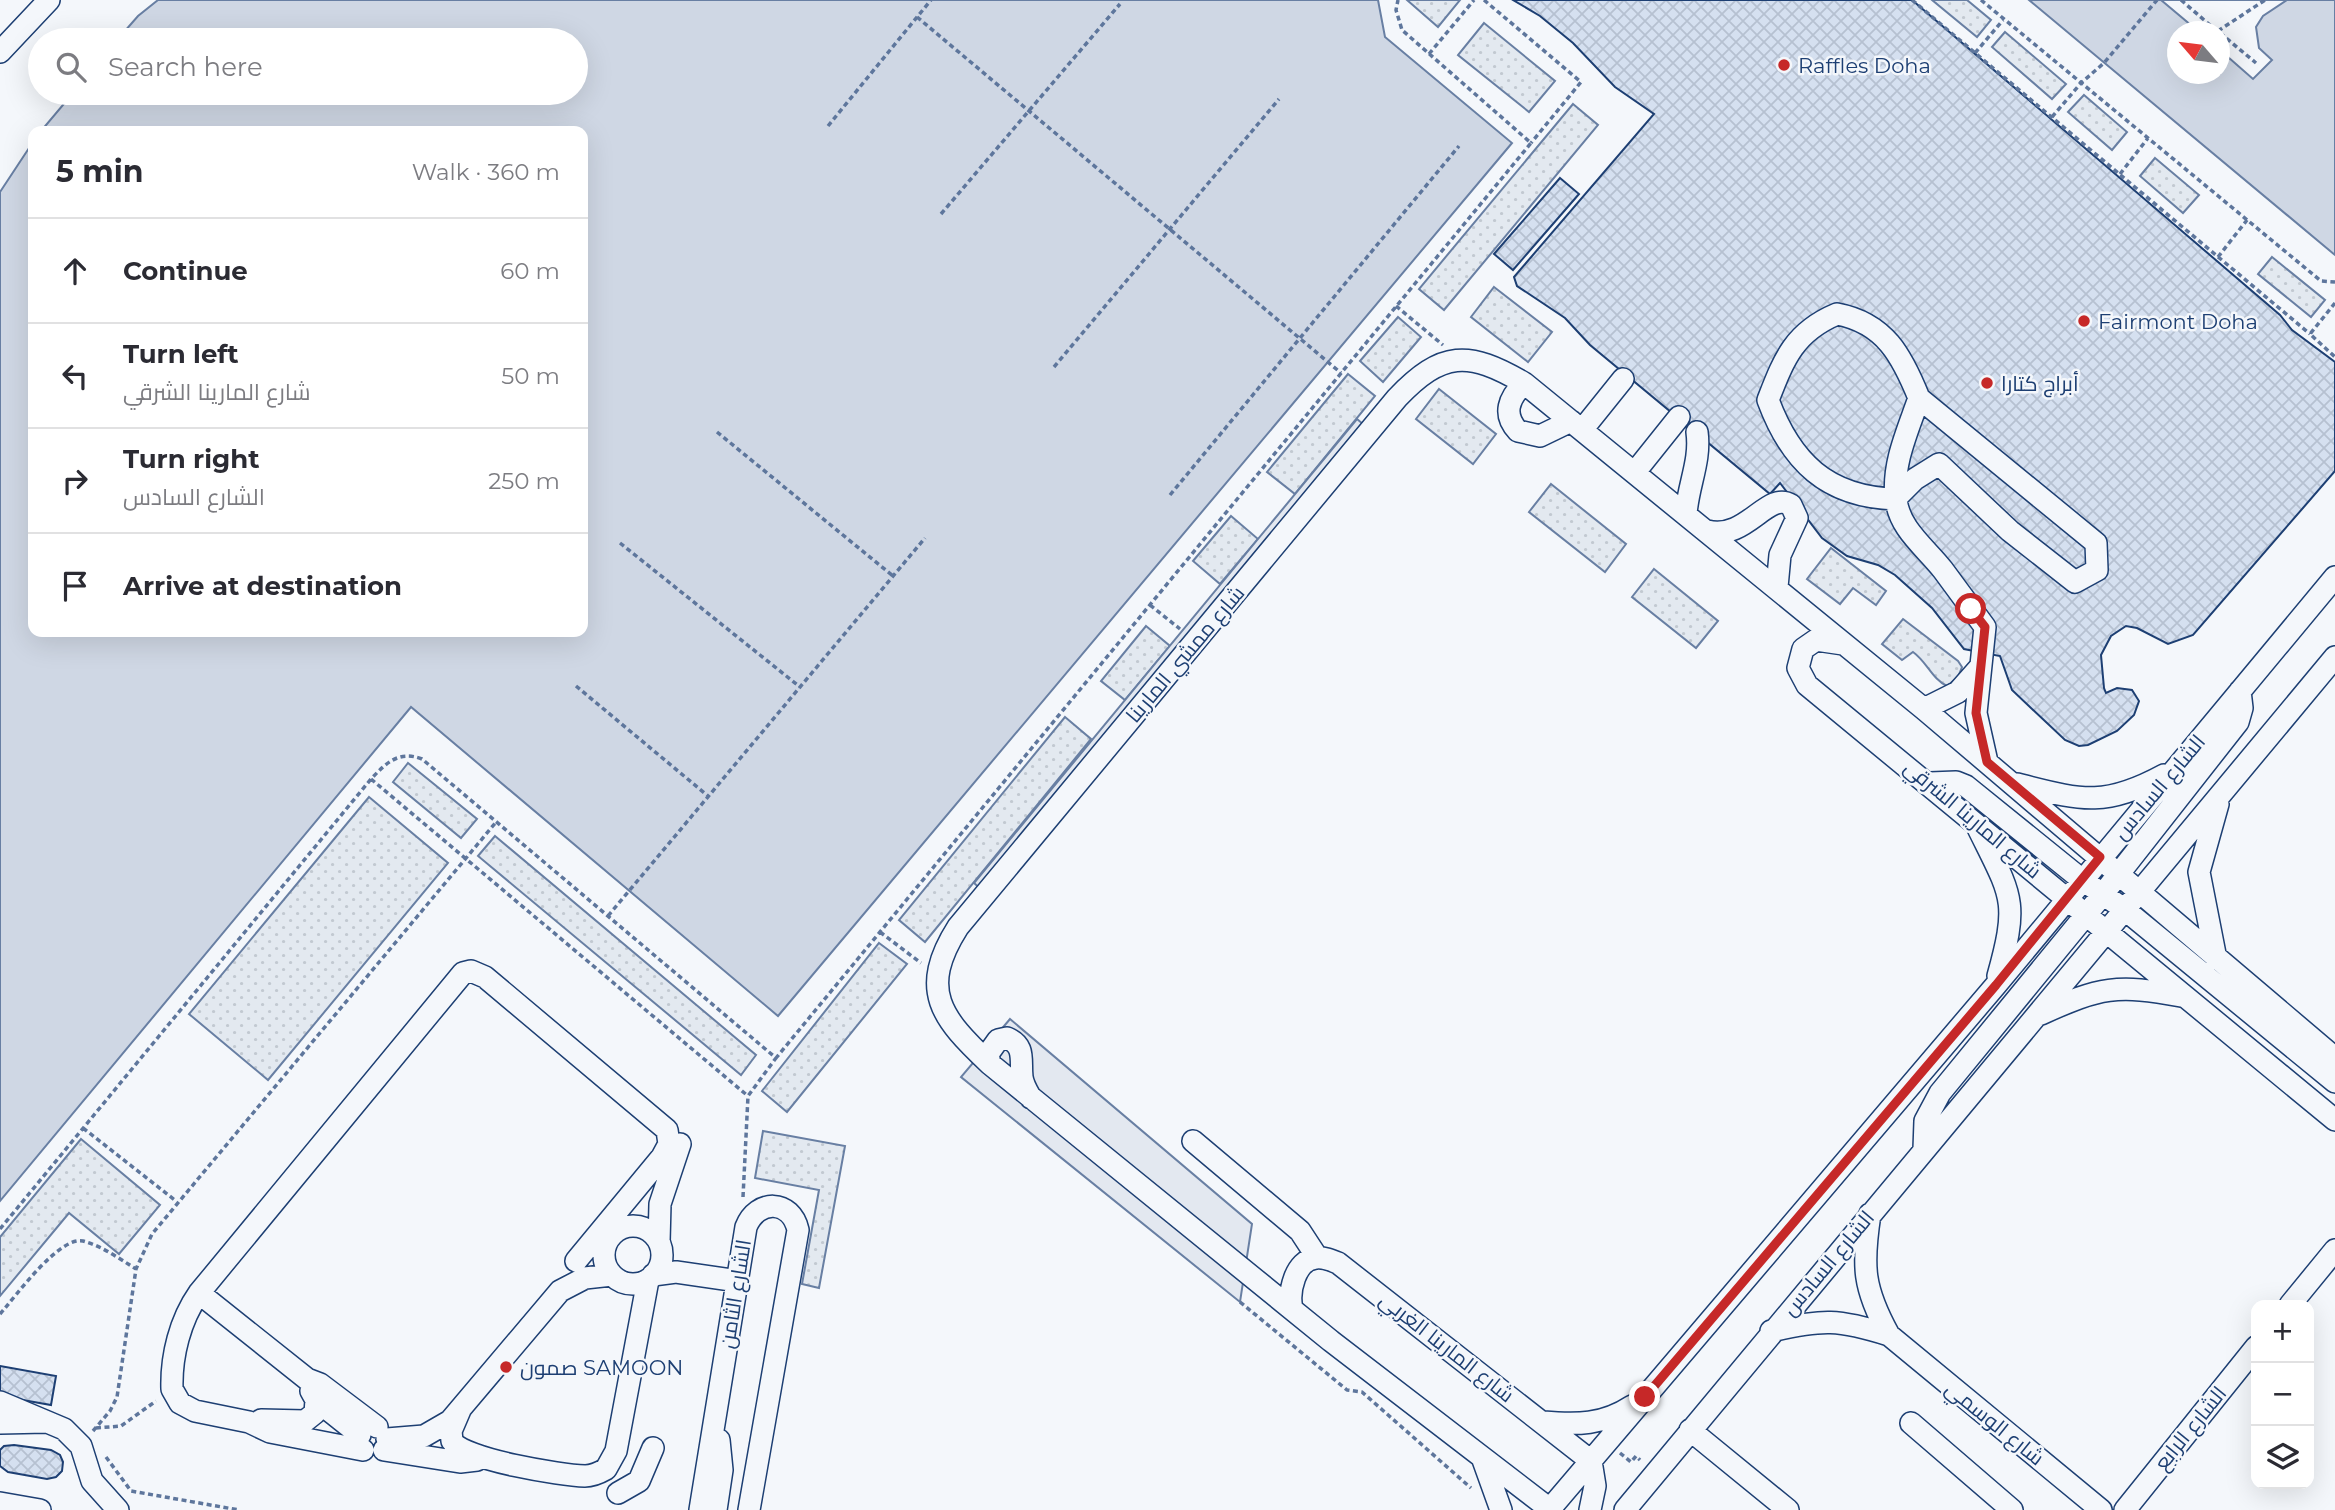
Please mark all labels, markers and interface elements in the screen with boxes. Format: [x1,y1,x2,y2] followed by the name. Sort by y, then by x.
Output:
[2167,21,2230,84] north arrow
[28,28,588,105] search box
[52,48,90,86] icon: search
[108,51,263,83] text: Search here
[1798,53,1931,78] place label: Raffles Doha
[1776,57,1792,73] marker: Raffles Doha
[56,153,144,190] text: 5 min
[412,158,560,186] text: Walk · 360 m
[56,252,94,290] icon: ahead
[123,255,248,287] text: Continue
[500,257,560,285] text: 60 m
[2098,309,2258,334] place label: Fairmont Doha
[2076,313,2092,329] marker: Fairmont Doha
[123,338,239,370] text: Turn left
[56,357,94,395] icon: left
[501,362,560,390] text: 50 m
[2001,371,2079,398] place label: أبراج كتارا
[1979,375,1995,391] marker: أبراج كتارا
[123,378,311,406] text: شارع المارينا الشرقي
[123,443,259,475] text: Turn right
[56,462,94,500] icon: right
[488,467,560,495] text: 250 m
[123,483,265,511] text: الشارع السادس
[56,567,94,605] icon: arrive
[123,570,402,602] text: Arrive at destination
[1120,581,1252,729] street label: شارع ممشي المارينا
[1955,593,1986,624] route start
[2108,729,2212,846] street label: الشارع السادس
[1897,754,2047,887] street label: شارع المارينا الشرقي
[1777,1205,1881,1322] street label: الشارع السادس
[714,1238,758,1351] street label: الشارع الثامن
[1372,1287,1519,1410] street label: شارع المارينا الغربي
[2251,1300,2314,1489] map controls
[2251,1300,2314,1363] button: +
[520,1355,683,1381] place label: صمون SAMOON
[498,1359,514,1375] marker: صمون SAMOON
[2251,1363,2314,1426] button: −
[1938,1376,2049,1474] street label: شارع الوسمي
[1629,1381,1660,1412] route end
[2149,1381,2233,1476] street label: الشارع الرابع
[2251,1426,2314,1489] button: layers

